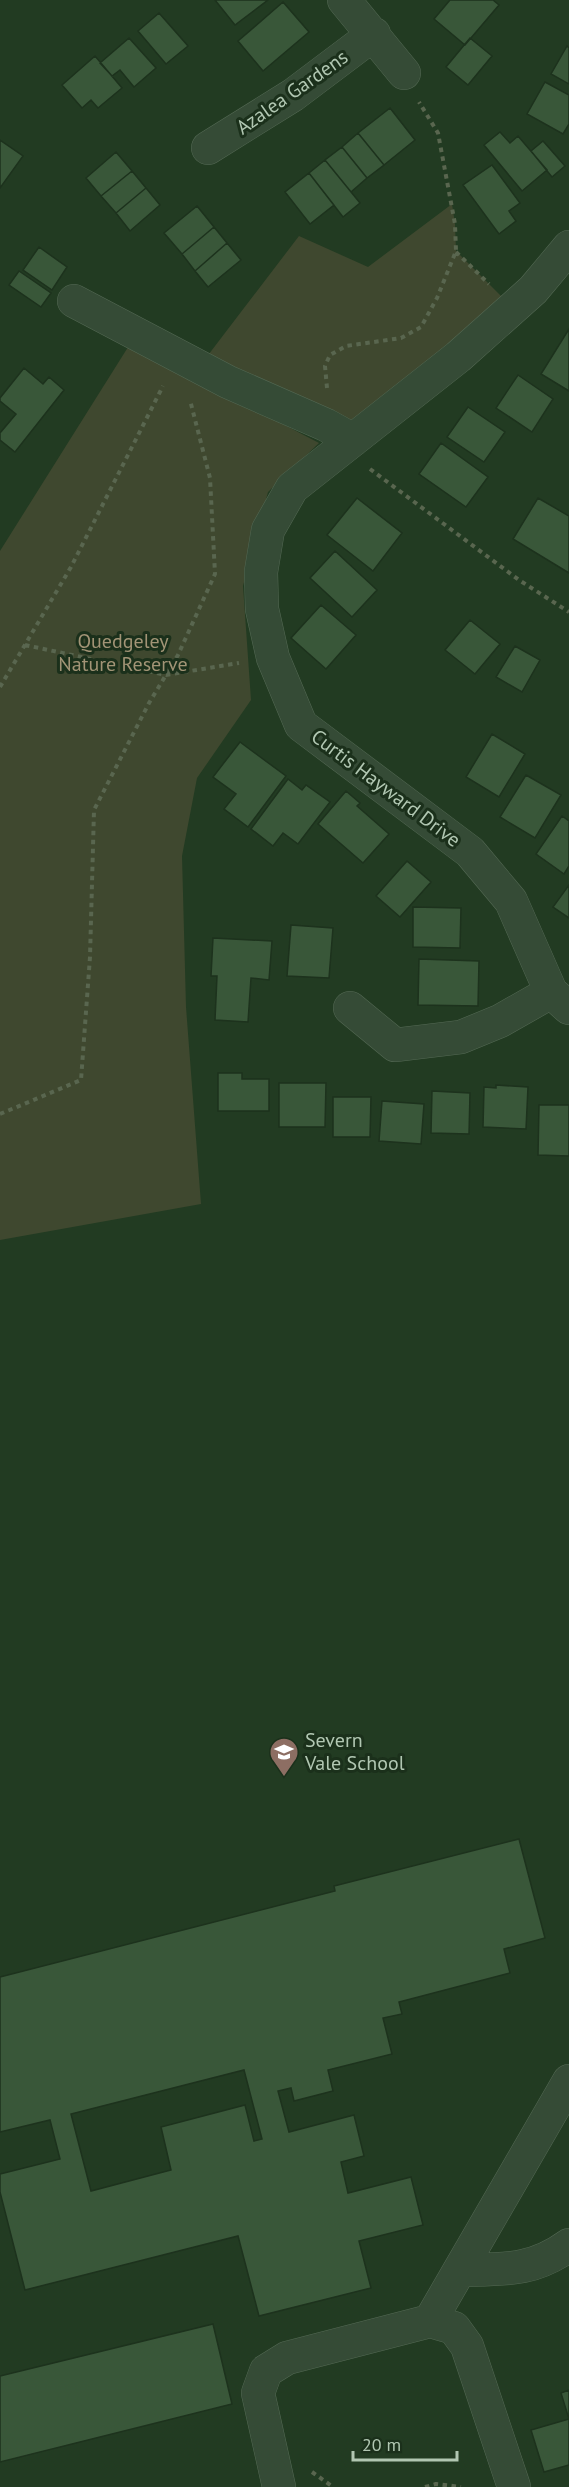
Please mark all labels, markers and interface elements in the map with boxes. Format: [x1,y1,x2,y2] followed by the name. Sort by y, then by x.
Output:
[231,44,353,140] street label: Azalea Gardens
[58,628,188,677] park label: Quedgeley Nature Reserve
[306,723,466,853] street label: Curtis Hayward Drive
[304,1727,405,1776] place label: Severn Vale School
[268,1736,300,1778] school or university icon: Severn Vale School
[353,2424,456,2462] scale bar
[362,2433,401,2456] text: 20 m

